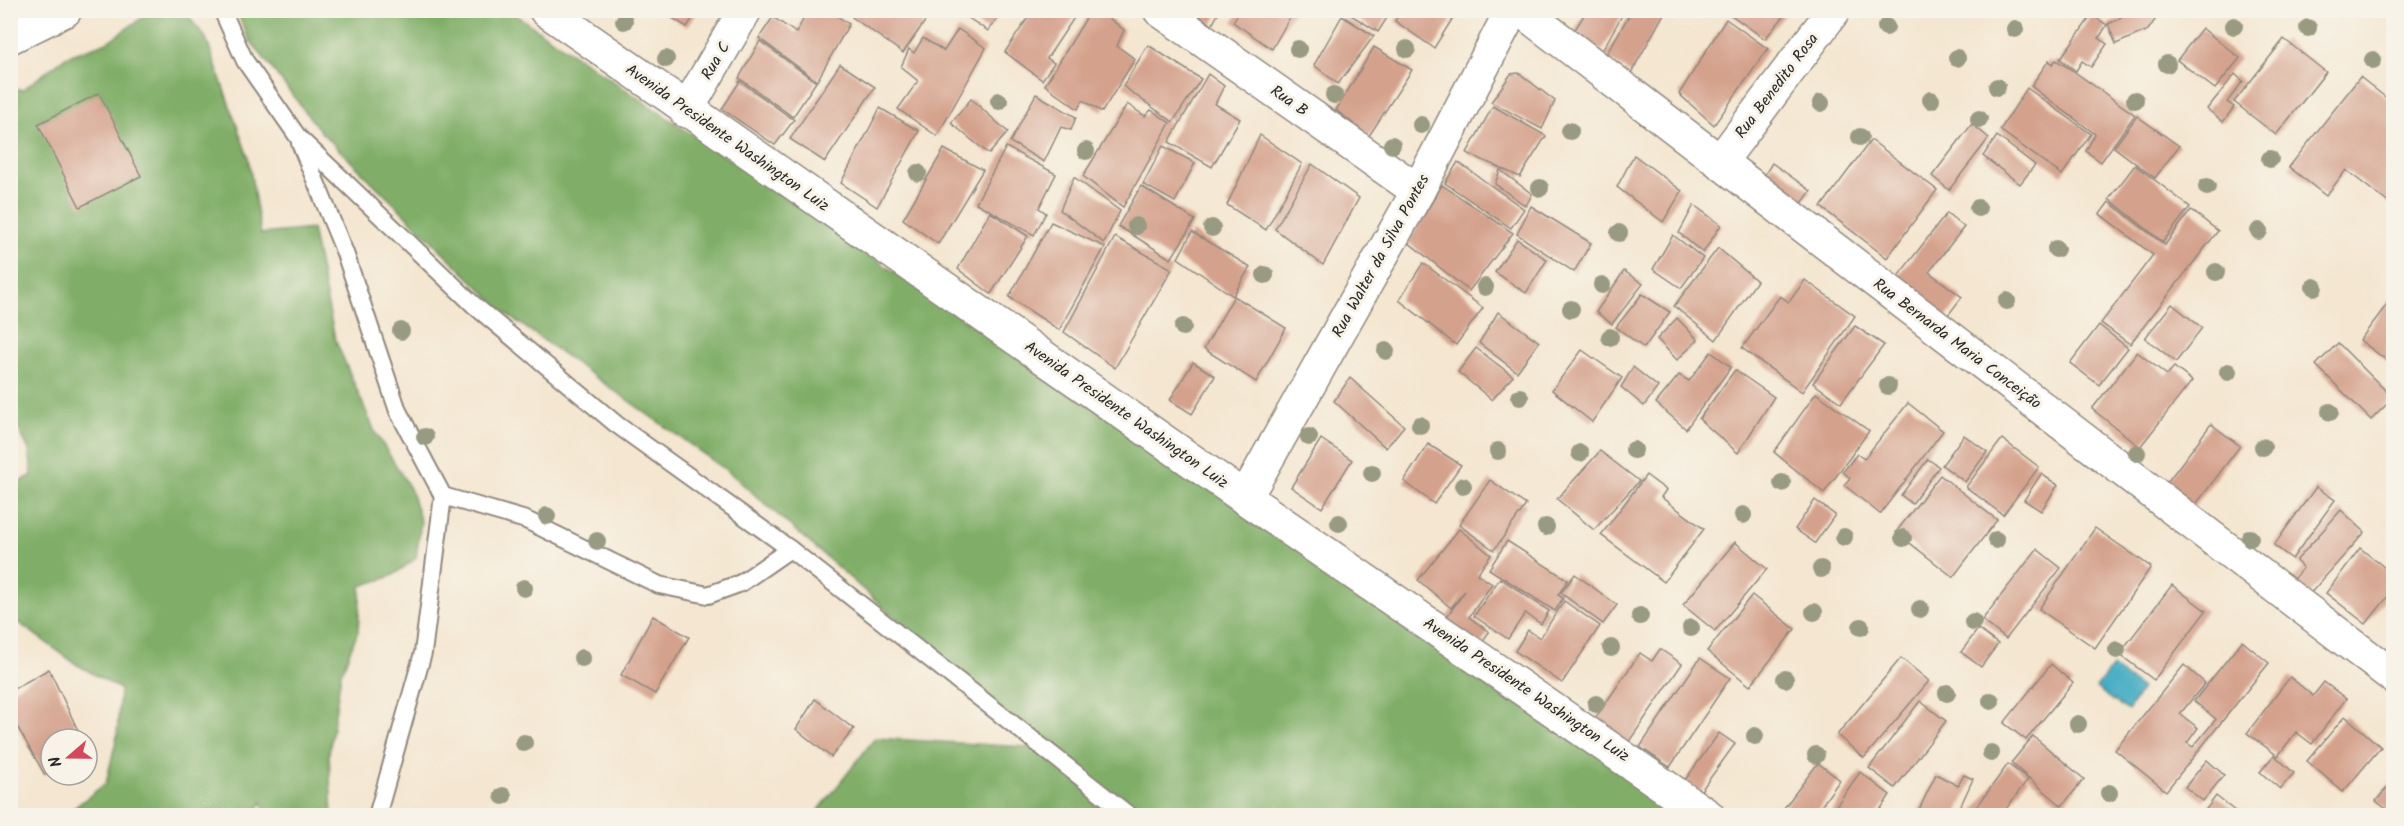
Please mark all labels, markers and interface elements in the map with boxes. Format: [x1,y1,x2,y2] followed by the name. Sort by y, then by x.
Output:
[1729,28,1825,144] street label: Rua Benedito Rosa
[695,37,737,85] street label: Rua C
[620,58,834,218] street label: Avenida Presidente Washington Luiz
[1265,79,1313,123] street label: Rua B
[1326,170,1436,342] street label: Rua Walter da Silva Pontes
[1867,272,2047,416] street label: Rua Bernarda Maria Conceição
[1019,335,1233,495] street label: Avenida Presidente Washington Luiz
[1418,611,1634,769] street label: Avenida Presidente Washington Luiz
[39,727,99,787] north arrow
[43,753,70,771] text: N

